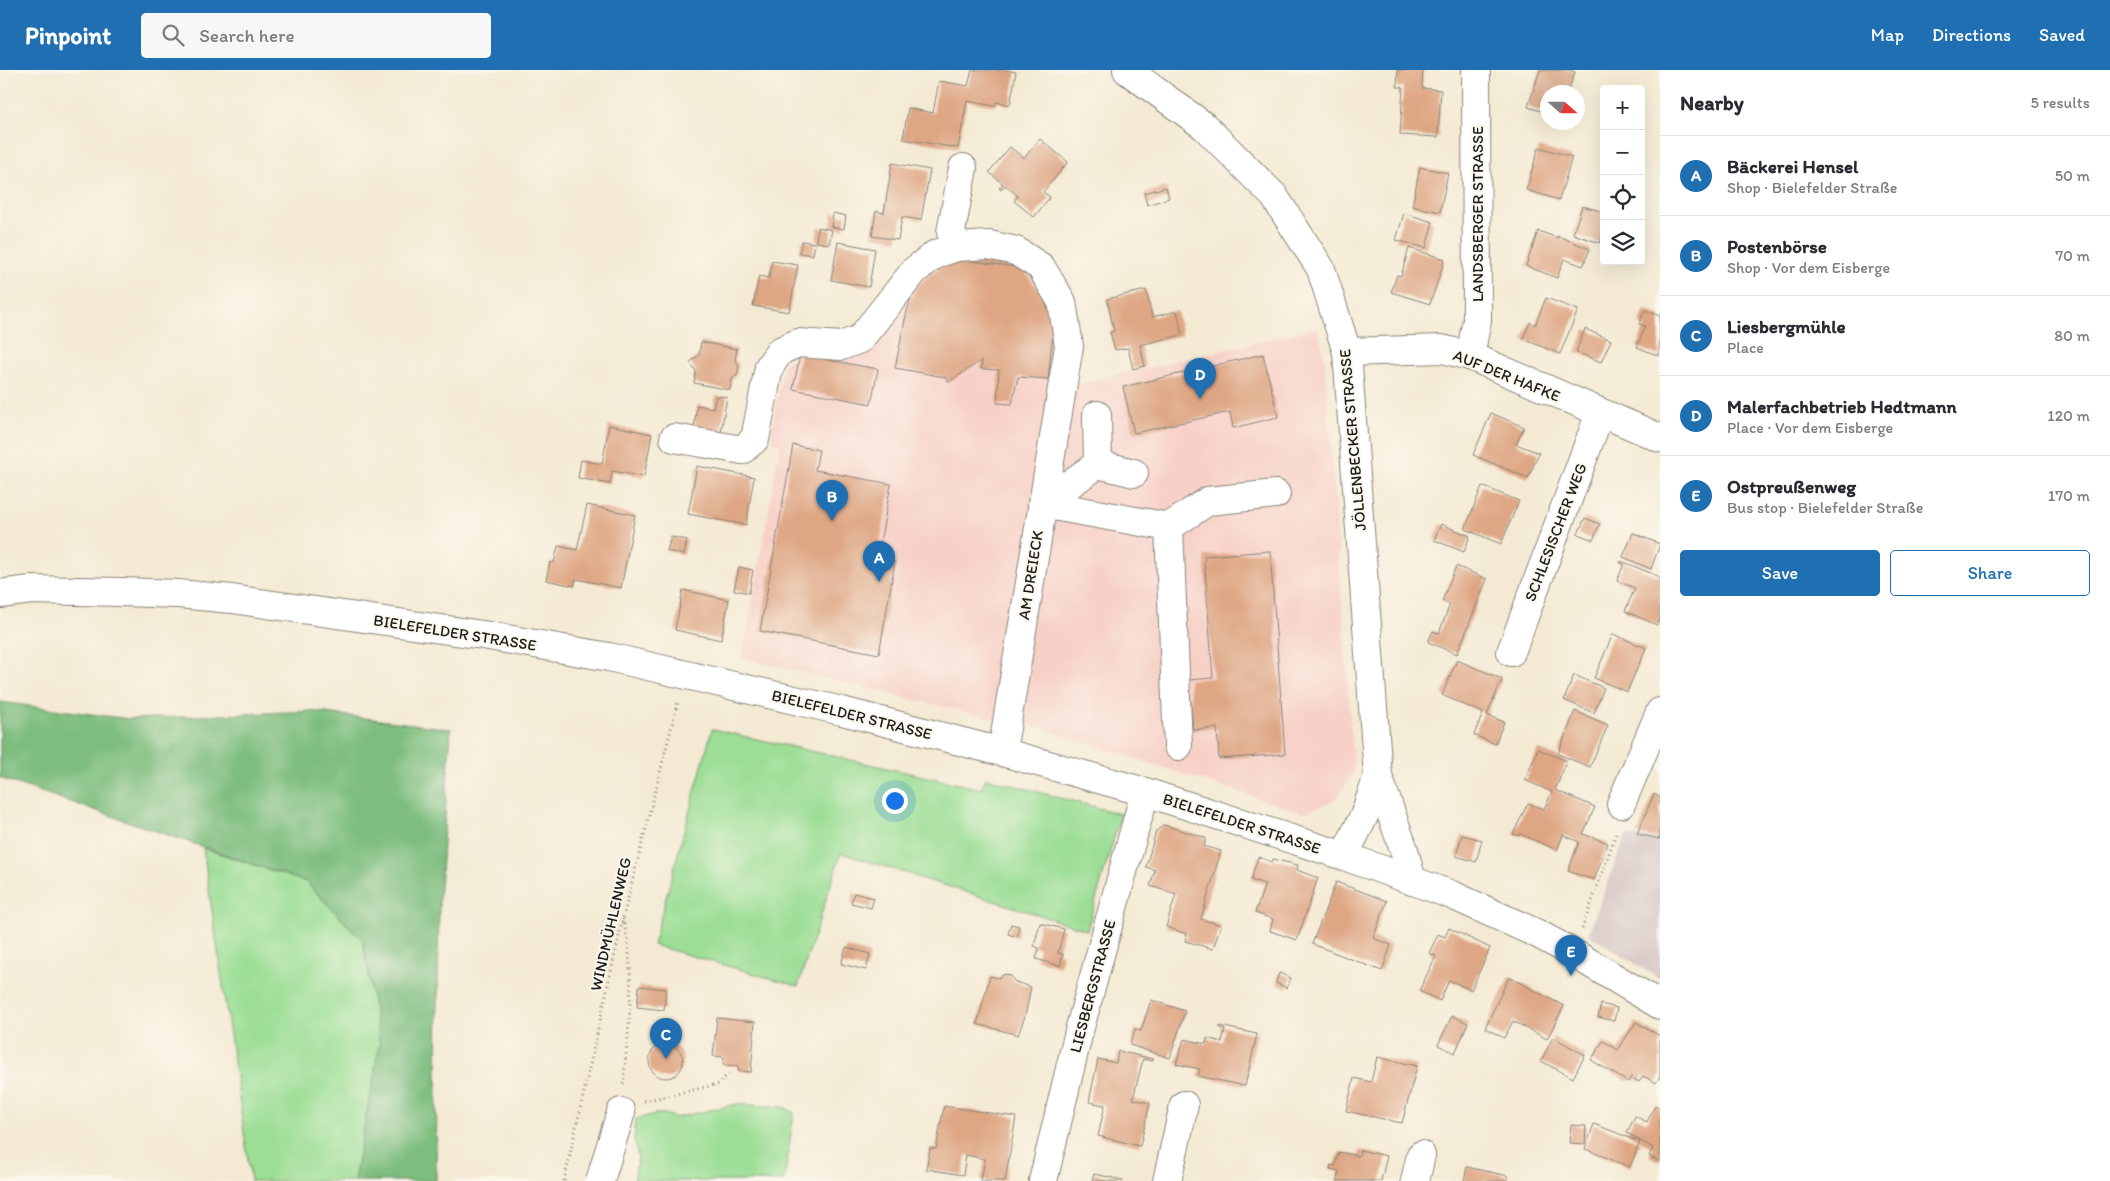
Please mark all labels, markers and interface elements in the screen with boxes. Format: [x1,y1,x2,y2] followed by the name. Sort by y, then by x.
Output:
[141,13,491,58] search box
[25,21,111,50] text: Pinpoint
[159,21,187,49] icon: search
[199,24,294,47] text: Search here
[1871,24,1904,46] text: Map
[1932,24,2011,46] text: Directions
[2039,24,2085,46] text: Saved
[1540,85,1585,130] north arrow
[1600,85,1645,265] map controls
[1600,85,1645,130] button: +
[1680,90,1744,115] text: Nearby
[2030,93,2090,112] text: 5 results
[1468,126,1487,302] street label: LANDSBERGER STRASSE
[1600,130,1645,175] button: −
[1727,155,1858,178] text: Bäckerei Hensel
[1691,166,1701,185] text: A
[2055,166,2090,185] text: 50 m
[1600,175,1645,220] button: locate
[1727,178,1897,197] text: Shop · Bielefelder Straße
[1600,220,1645,265] button: layers
[1727,235,1827,258] text: Postenbörse
[1691,246,1701,265] text: B
[2055,246,2090,265] text: 70 m
[1727,258,1890,277] text: Shop · Vor dem Eisberge
[1727,315,1846,338] text: Liesbergmühle
[1691,326,1701,345] text: C
[2054,326,2090,345] text: 80 m
[1727,338,1764,357] text: Place
[1450,345,1563,406] street label: AUF DER HAFKE
[1335,348,1370,532] street label: JÖLLENBECKER STRASSE
[1184,358,1216,399] pin: D
[1727,395,1957,418] text: Malerfachbetrieb Hedtmann
[1691,406,1701,425] text: D
[2047,406,2090,425] text: 120 m
[1727,418,1893,437] text: Place · Vor dem Eisberge
[1520,460,1591,604] street label: SCHLESISCHER WEG
[1727,475,1856,498] text: Ostpreußenweg
[816,480,848,521] pin: B
[1692,486,1700,505] text: E
[2048,486,2090,505] text: 170 m
[1727,498,1923,517] text: Bus stop · Bielefelder Straße
[1014,529,1047,621] street label: AM DREIECK
[863,541,895,582] pin: A
[1680,550,1880,596] button: Save
[1890,550,2090,596] button: Share
[372,610,538,655] street label: BIELEFELDER STRASSE
[770,685,934,744] street label: BIELEFELDER STRASSE
[882,788,908,814] your location
[1161,789,1323,858] street label: BIELEFELDER STRASSE
[586,855,635,993] street label: WINDMÜHLENWEG
[1066,917,1119,1055] street label: LIESBERGSTRASSE
[1555,935,1587,976] pin: E
[650,1018,682,1059] pin: C

